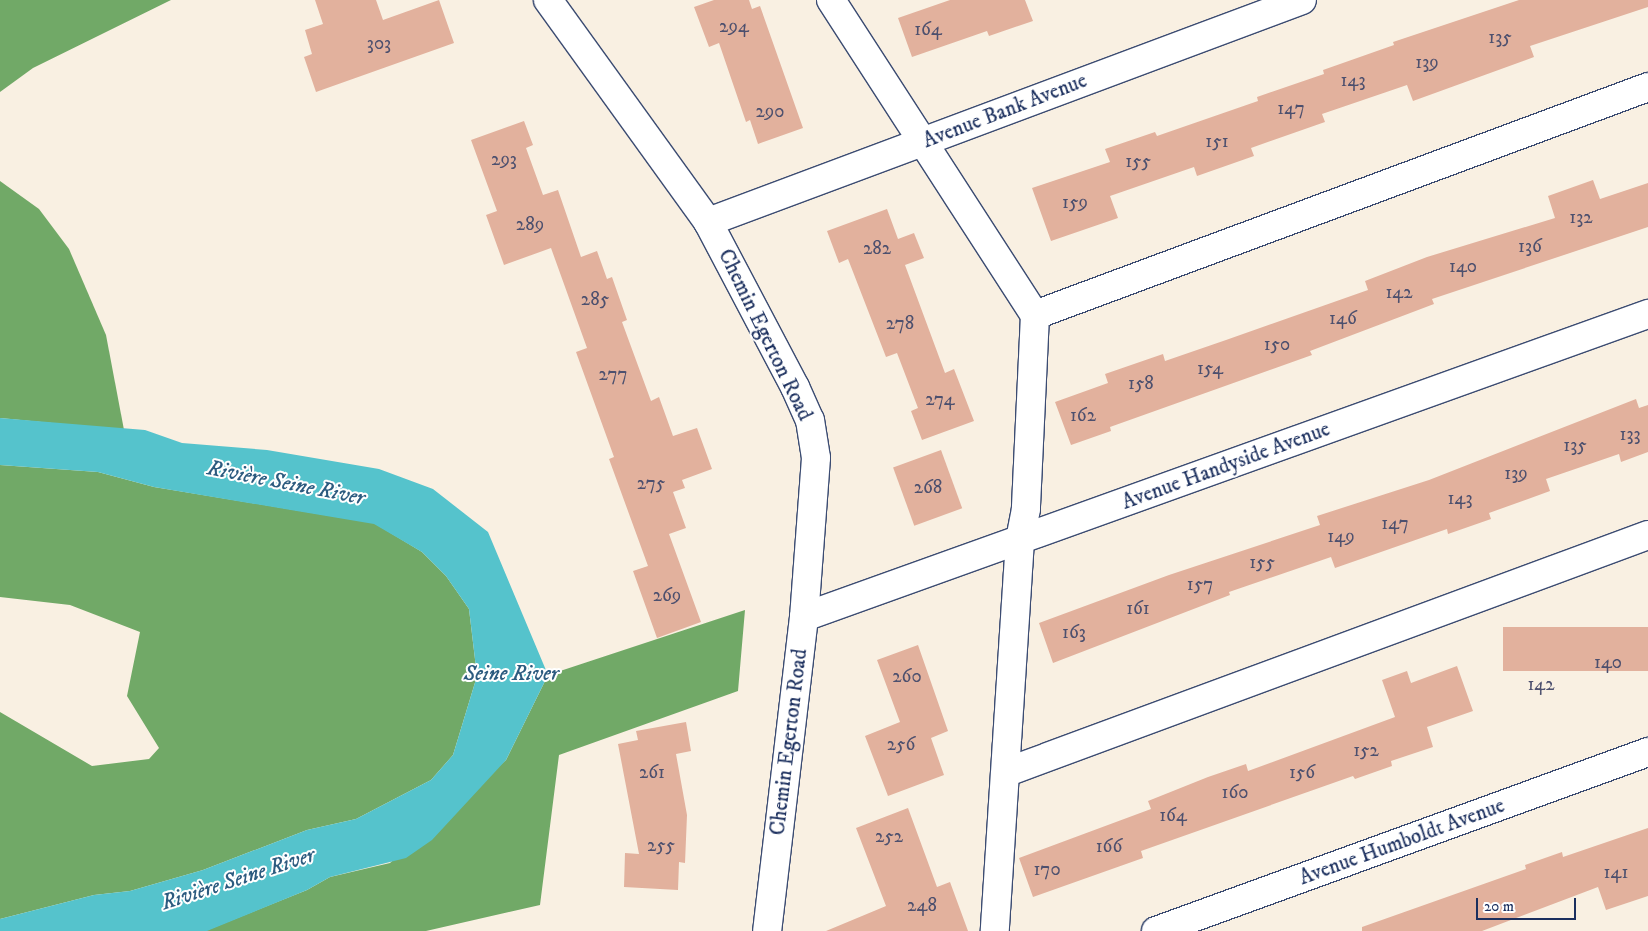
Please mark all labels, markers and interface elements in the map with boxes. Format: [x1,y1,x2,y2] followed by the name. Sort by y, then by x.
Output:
[719,16,749,38] house number: 294
[914,19,942,41] house number: 164
[1488,27,1512,49] house number: 135
[367,33,391,55] house number: 303
[1415,52,1439,74] house number: 139
[919,68,1091,154] street label: Avenue Bank Avenue
[1340,70,1366,92] house number: 143
[1277,98,1305,120] house number: 147
[755,101,785,123] house number: 290
[1205,131,1229,153] house number: 151
[491,149,517,171] house number: 293
[1125,151,1151,173] house number: 155
[1062,192,1088,214] house number: 159
[1569,207,1593,229] house number: 132
[516,214,544,236] house number: 289
[1518,236,1542,258] house number: 136
[863,238,891,260] house number: 282
[713,245,817,425] street label: Chemin Egerton Road
[1449,256,1477,278] house number: 140
[1385,282,1413,304] house number: 142
[581,289,609,311] house number: 285
[1329,308,1357,330] house number: 146
[886,313,914,335] house number: 278
[1264,334,1290,356] house number: 150
[1197,358,1223,380] house number: 154
[599,364,627,386] house number: 277
[1128,373,1154,395] house number: 158
[925,389,955,411] house number: 274
[1070,405,1096,427] house number: 162
[1119,417,1333,515] street label: Avenue Handyside Avenue
[1619,424,1641,446] house number: 133
[1563,435,1587,457] house number: 135
[205,455,367,511] water label: Rivière Seine River
[1504,463,1528,485] house number: 139
[637,473,665,495] house number: 275
[914,477,942,499] house number: 268
[1447,488,1473,510] house number: 143
[1381,513,1409,535] house number: 147
[1327,526,1355,548] house number: 149
[1249,552,1275,574] house number: 155
[1187,574,1213,596] house number: 157
[653,585,681,607] house number: 269
[1126,598,1150,620] house number: 161
[1062,622,1086,644] house number: 163
[765,647,813,837] street label: Chemin Egerton Road
[1594,652,1622,674] house number: 140
[463,661,559,687] water label: Seine River
[892,666,922,688] house number: 260
[1527,674,1555,696] house number: 142
[887,734,915,756] house number: 256
[1353,740,1379,762] house number: 152
[639,762,665,784] house number: 261
[1289,762,1315,784] house number: 156
[1221,782,1249,804] house number: 160
[1296,793,1508,891] street label: Avenue Humboldt Avenue
[1159,805,1187,827] house number: 164
[875,826,903,848] house number: 252
[647,835,675,857] house number: 255
[1096,836,1122,858] house number: 166
[158,842,318,916] water label: Rivière Seine River
[1033,859,1061,881] house number: 170
[1604,862,1628,884] house number: 141
[1478,888,1578,920] scale bar
[907,895,937,917] house number: 248
[1484,897,1514,916] text: 20 m

